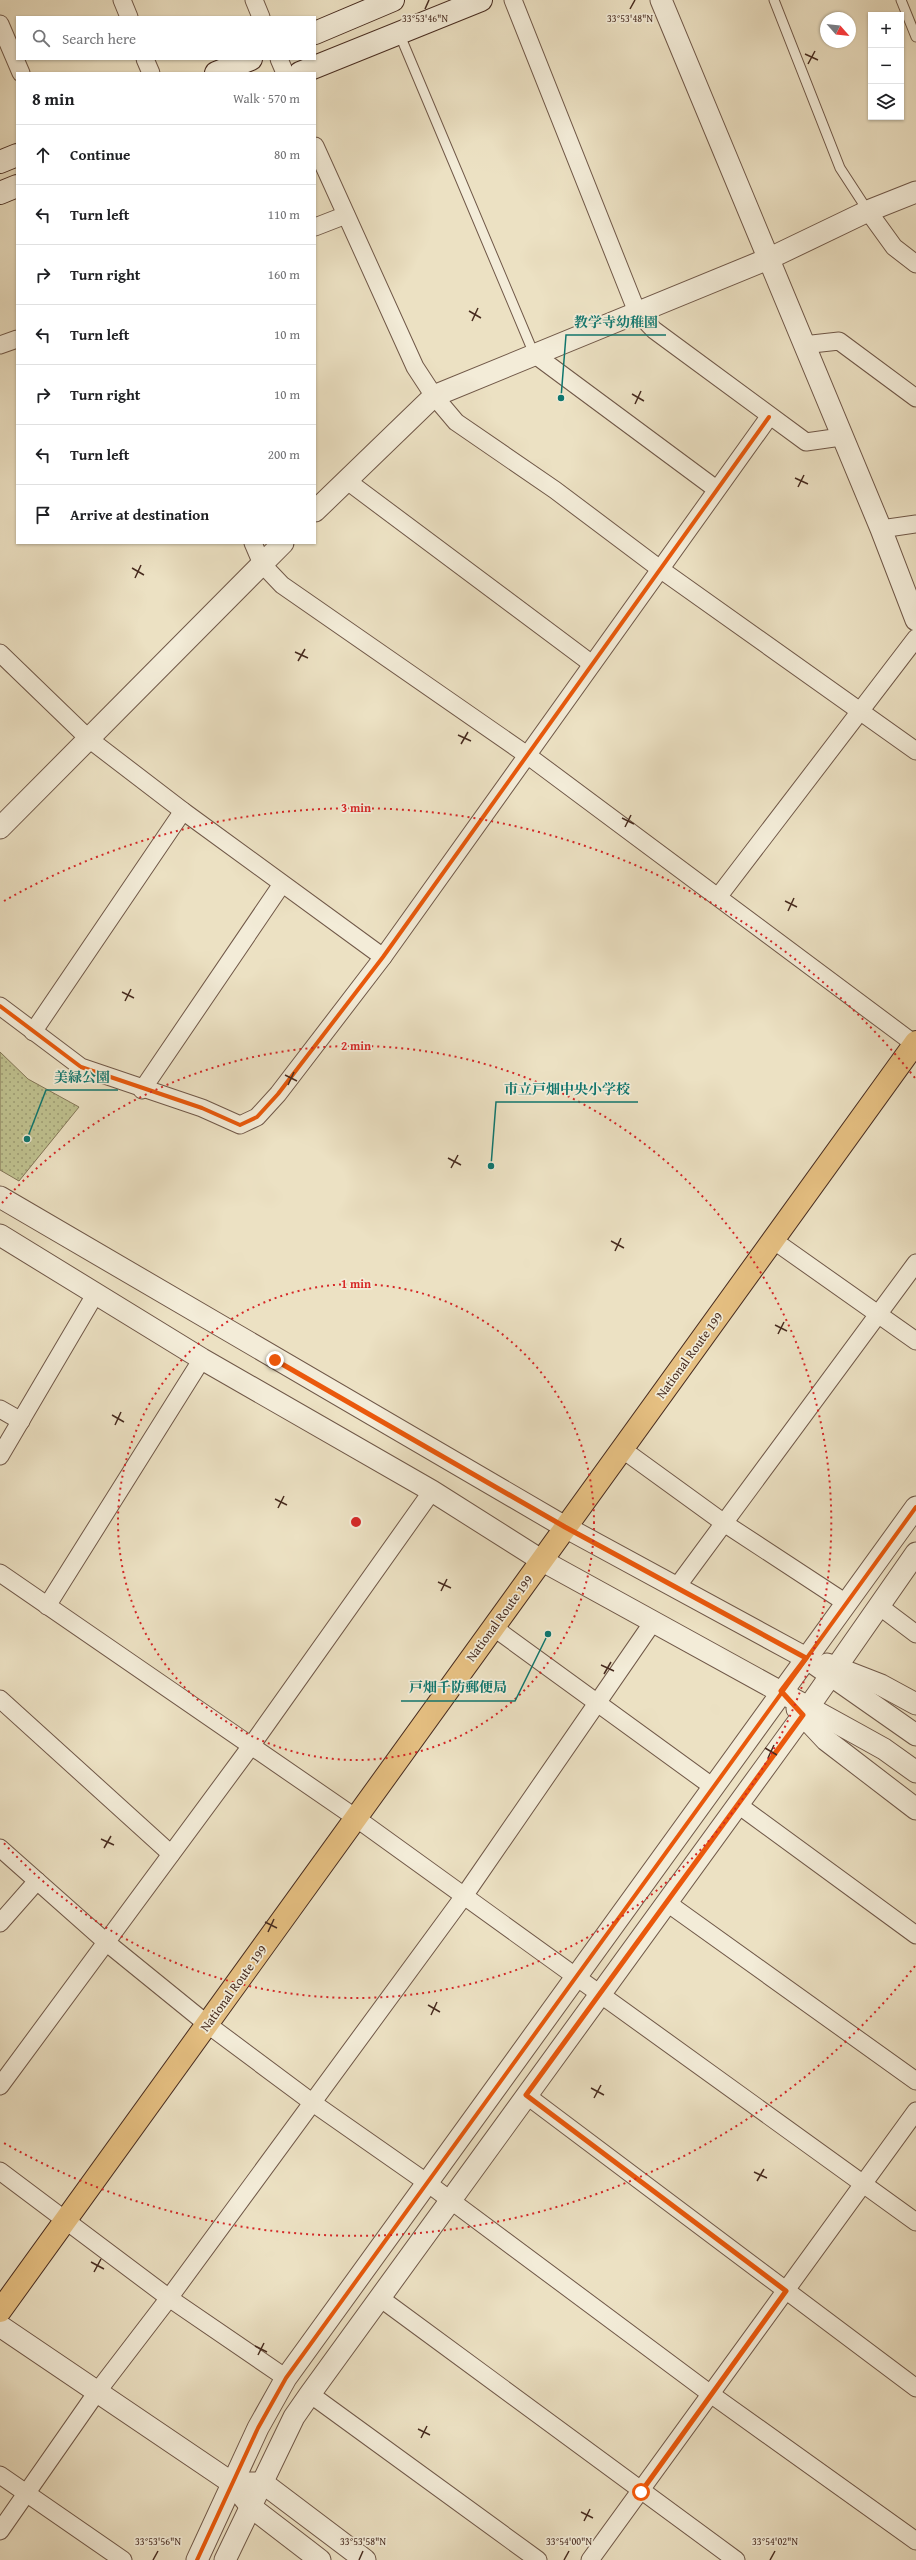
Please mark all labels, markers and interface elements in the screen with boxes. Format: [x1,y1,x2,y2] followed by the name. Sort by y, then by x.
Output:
[402,11,448,26] text: 33°53'46"N
[607,11,653,26] text: 33°53'48"N
[820,12,856,48] north arrow
[868,12,904,120] map controls
[868,12,904,48] button: +
[16,16,316,60] search box
[30,27,52,49] icon: search
[62,28,136,49] text: Search here
[868,48,904,84] button: −
[868,84,904,120] button: layers
[32,86,74,111] text: 8 min
[233,89,300,108] text: Walk · 570 m
[32,144,54,166] icon: ahead
[70,144,131,165] text: Continue
[274,145,300,164] text: 80 m
[32,204,54,226] icon: left
[70,204,129,225] text: Turn left
[268,205,300,224] text: 110 m
[32,264,54,286] icon: right
[70,264,141,285] text: Turn right
[268,265,300,284] text: 160 m
[566,309,666,335] callout: 教学寺幼稚園
[574,312,658,332] text: 教学寺幼稚園
[32,324,54,346] icon: left
[70,324,129,345] text: Turn left
[274,325,300,344] text: 10 m
[32,384,54,406] icon: right
[70,384,141,405] text: Turn right
[274,385,300,404] text: 10 m
[32,444,54,466] icon: left
[70,444,129,465] text: Turn left
[268,445,300,464] text: 200 m
[32,504,54,526] icon: arrive
[70,504,209,525] text: Arrive at destination
[341,799,371,816] text: 3 min
[341,1037,371,1054] text: 2 min
[46,1064,118,1090] callout: 美緑公園
[54,1067,110,1087] text: 美緑公園
[496,1076,638,1102] callout: 市立戸畑中央小学校
[504,1079,630,1099] text: 市立戸畑中央小学校
[341,1275,371,1292] text: 1 min
[651,1308,727,1403] street label: National Route 199
[266,1351,284,1369] route end
[349,1515,363,1529] centre of rings
[461,1571,537,1666] street label: National Route 199
[401,1675,515,1701] callout: 戸畑千防郵便局
[409,1677,507,1697] text: 戸畑千防郵便局
[195,1941,271,2036] street label: National Route 199
[632,2483,650,2501] route start
[135,2534,181,2549] text: 33°53'56"N
[340,2534,386,2549] text: 33°53'58"N
[546,2534,592,2549] text: 33°54'00"N
[752,2534,798,2549] text: 33°54'02"N

